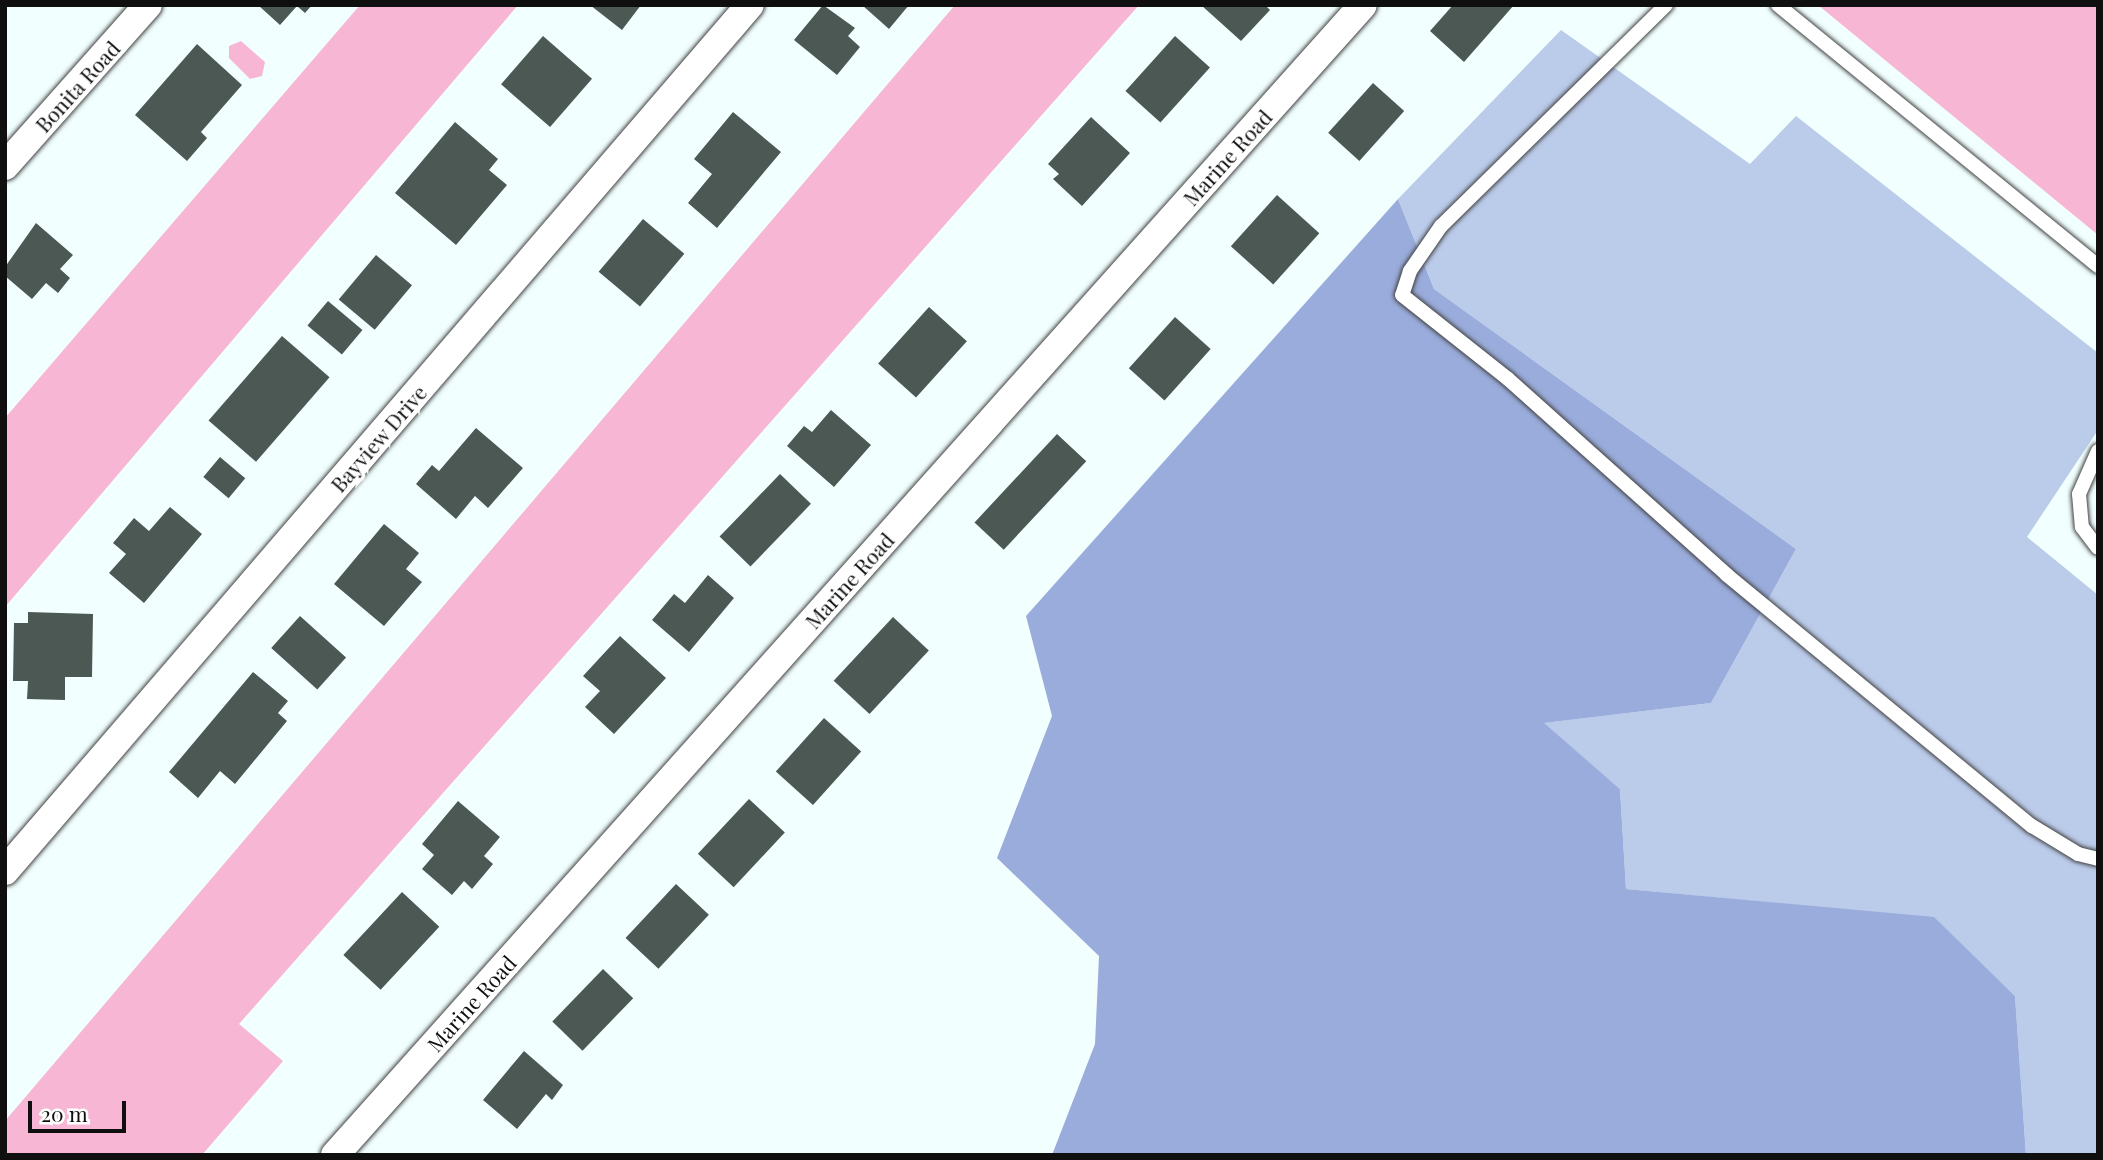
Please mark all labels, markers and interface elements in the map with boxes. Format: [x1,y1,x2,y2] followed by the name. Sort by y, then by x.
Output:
[29,35,125,137] street label: Bonita Road
[1177,104,1277,210] street label: Marine Road
[325,379,431,497] street label: Bayview Drive
[799,527,899,633] street label: Marine Road
[421,950,521,1056] street label: Marine Road
[32,1086,130,1130] scale bar
[41,1099,88,1127] text: 20 m

